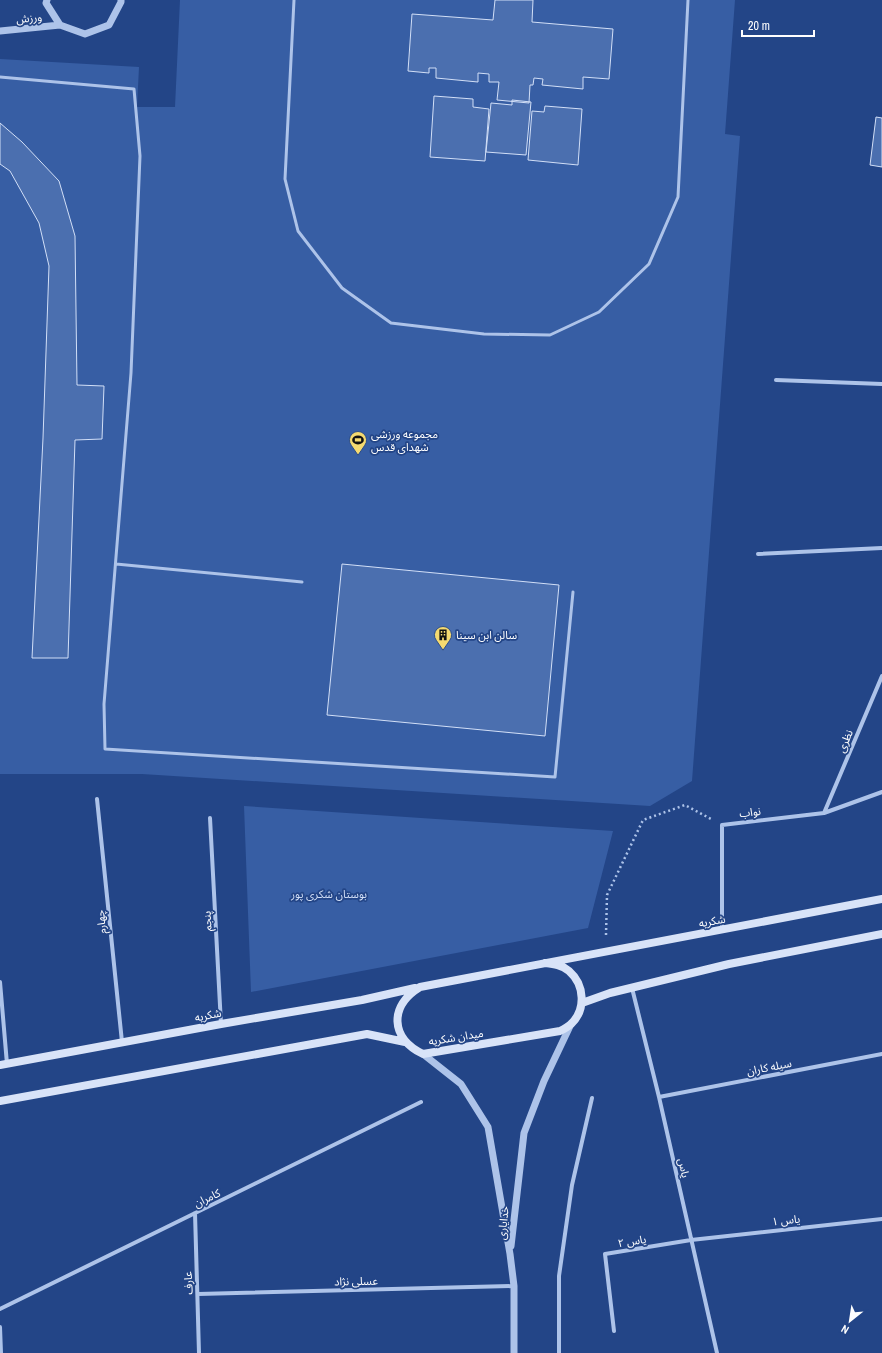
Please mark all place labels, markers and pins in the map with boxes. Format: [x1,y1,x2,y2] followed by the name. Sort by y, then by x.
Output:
[371,427,438,454] place label: مجموعه ورزشی شهدای قدس
[348,430,368,455] sports icon: مجموعه ورزشی شهدای قدس
[433,625,453,650] building icon: سالن ابن سینا
[456,628,517,642] place label: سالن ابن سینا

